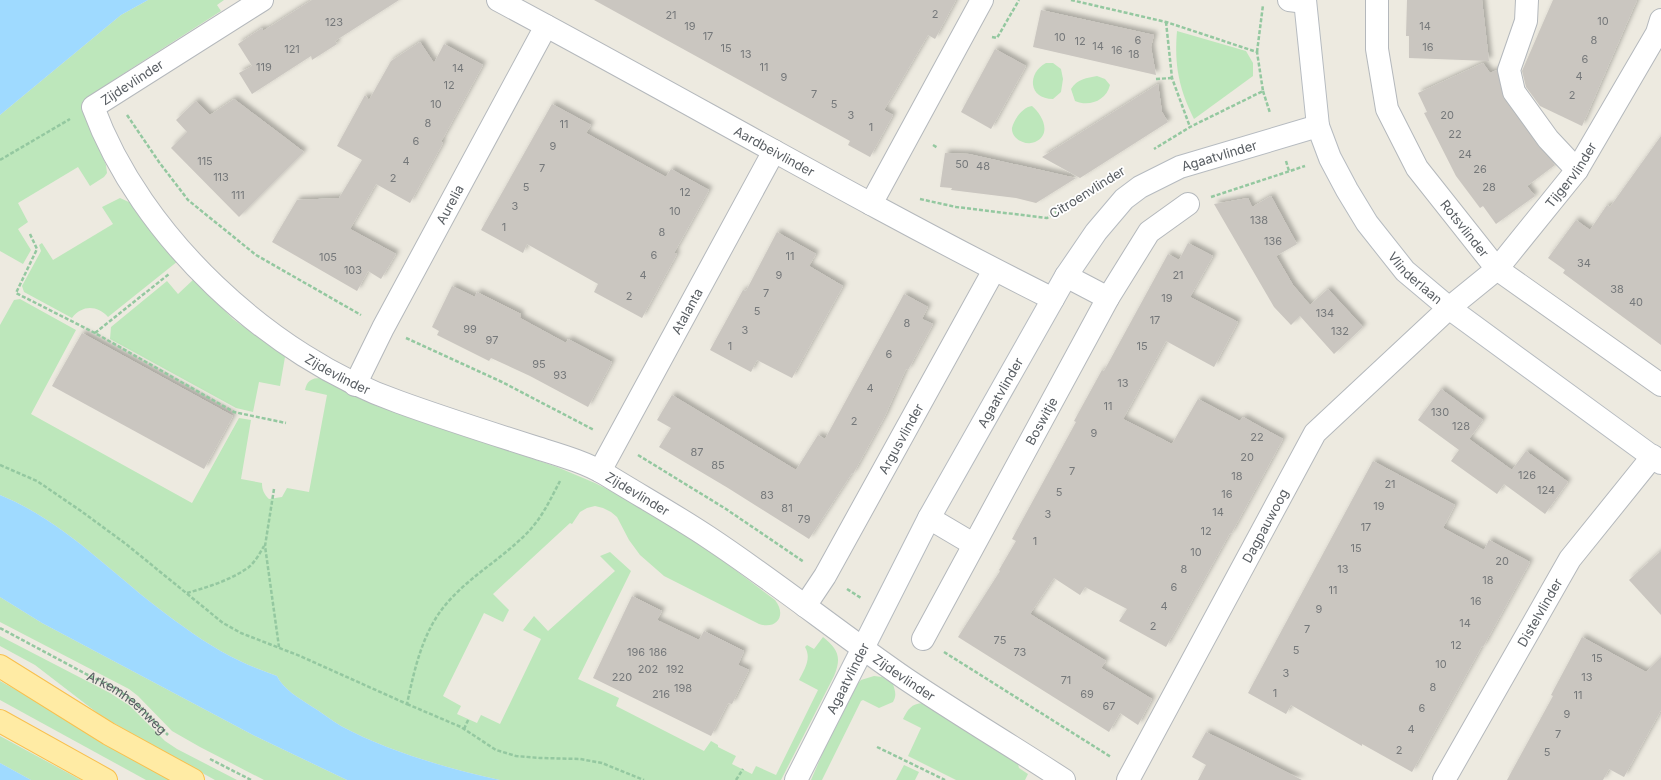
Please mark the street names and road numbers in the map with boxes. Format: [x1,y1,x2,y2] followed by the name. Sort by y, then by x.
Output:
[98,56,166,108] street label: Zijdevlinder
[731,123,818,180] street label: Aardbeivlinder
[1180,137,1259,174] street label: Agaatvlinder
[1542,139,1600,211] street label: Tijgervlinder
[1046,162,1128,222] street label: Citroenvlinder
[433,182,467,227] street label: Aurelia
[1437,196,1493,260] street label: Rotsvlinder
[1385,248,1446,307] street label: Vlinderlaan
[668,285,706,337] street label: Atalanta
[302,350,373,398] street label: Zijdevlinder
[974,355,1026,430] street label: Agaatvlinder
[1022,394,1061,448] street label: Boswitje
[875,400,927,477] street label: Argusvlinder
[603,468,673,519] street label: Zijdevlinder
[1239,486,1292,565] street label: Dagpauwoog
[1514,575,1565,649] street label: Distelvlinder
[823,640,872,717] street label: Agaatvlinder
[870,651,938,704] street label: Zijdevlinder
[85,668,170,737] street label: Arkemheenweg

